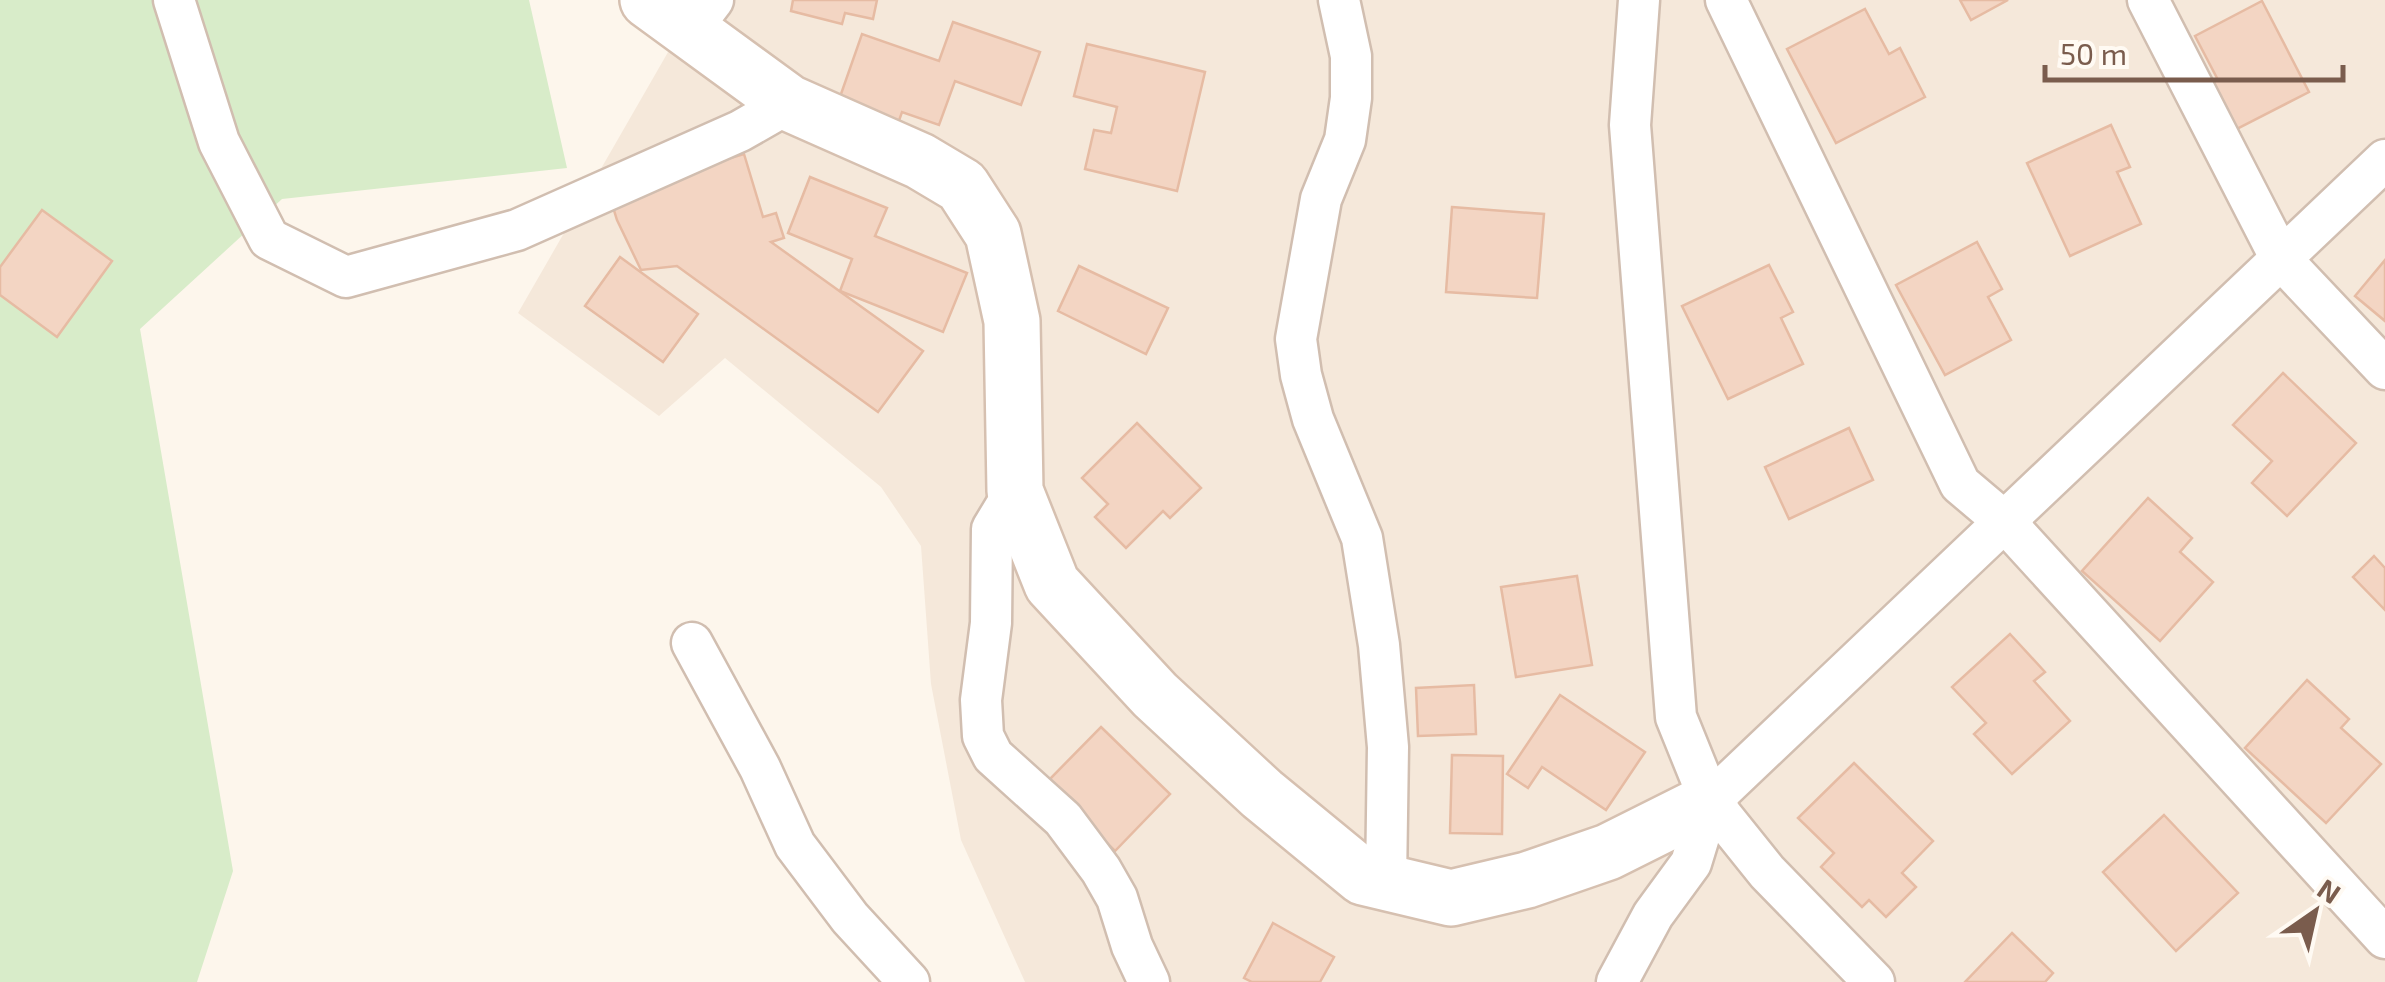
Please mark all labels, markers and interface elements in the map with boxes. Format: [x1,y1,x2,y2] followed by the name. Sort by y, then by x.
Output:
[2045,20,2342,82] scale bar
[2060,35,2127,71] text: 50 m
[2265,862,2365,962] north arrow
[2312,871,2347,910] text: N

